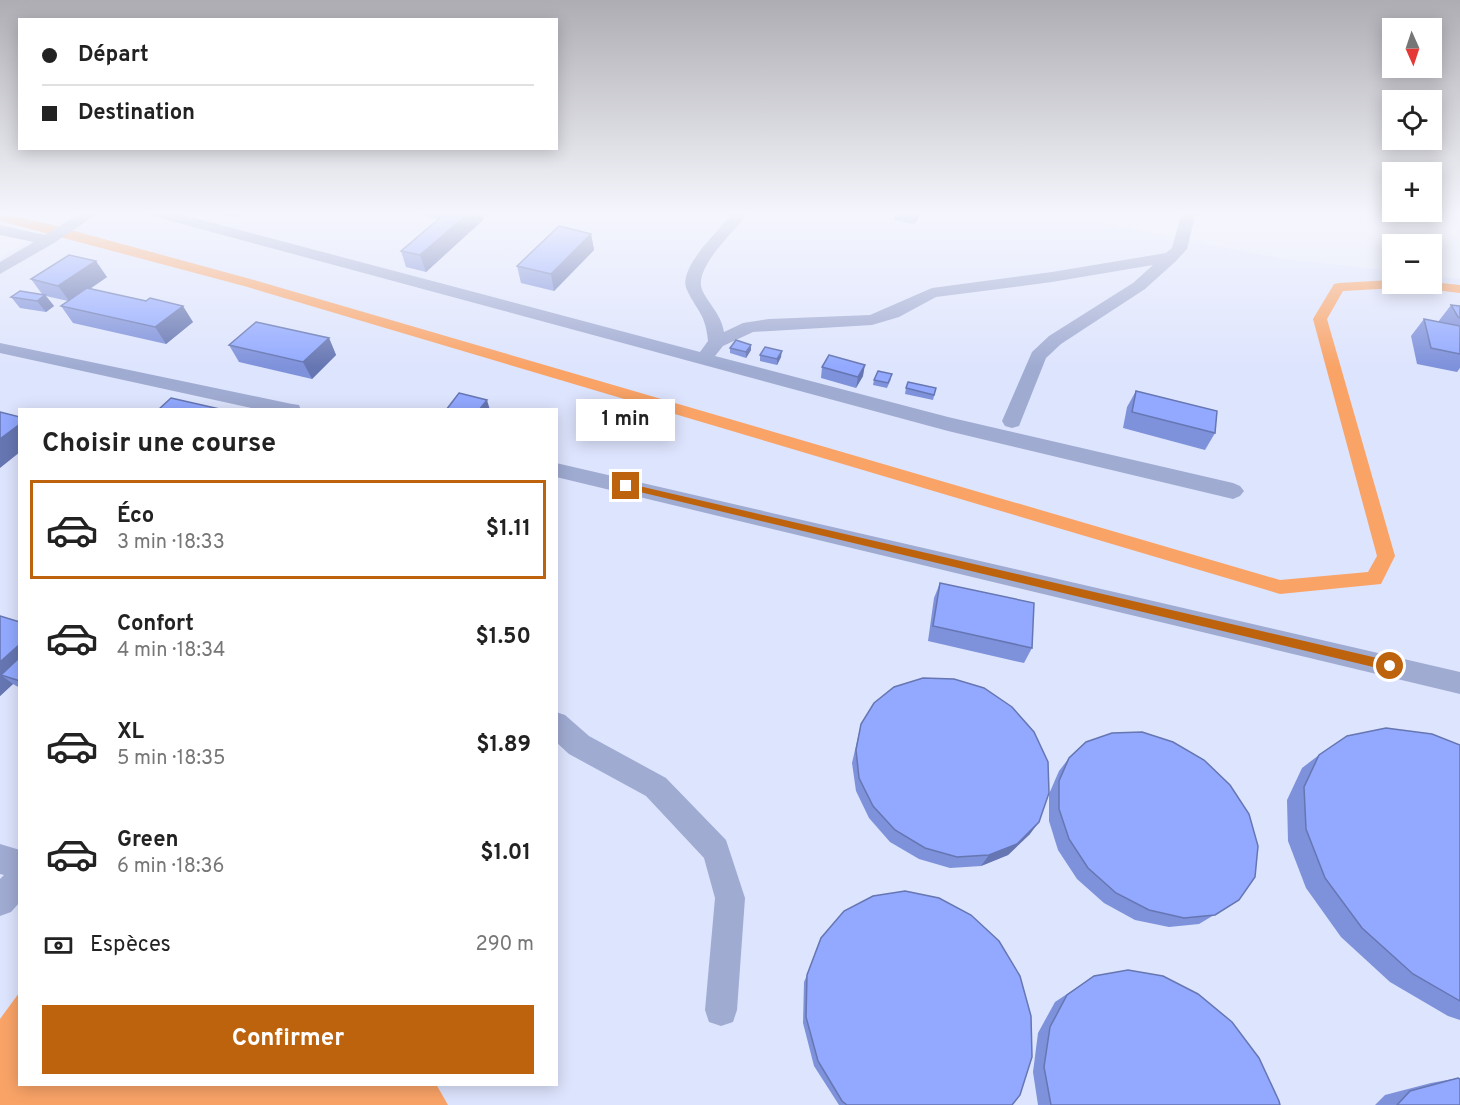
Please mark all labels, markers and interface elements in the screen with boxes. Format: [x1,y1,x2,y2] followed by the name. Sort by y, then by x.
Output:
[1382,18,1442,78] north arrow
[1382,18,1442,294] map controls
[78,42,149,69] text: Départ
[1382,90,1442,150] button: locate
[78,100,195,127] text: Destination
[1382,162,1442,222] button: +
[1382,234,1442,294] button: −
[576,399,676,441] callout: 1 min
[601,407,650,433] text: 1 min
[42,427,276,461] text: Choisir une course
[612,472,639,499] route end
[45,503,99,557] icon: car
[117,503,154,530] text: Éco
[486,516,531,543] text: $1.11
[117,530,225,556] text: 3 min · 18:33
[45,611,99,665] icon: car
[117,611,194,638] text: Confort
[476,624,531,651] text: $1.50
[117,638,225,664] text: 4 min · 18:34
[1376,652,1403,679] route start
[45,719,99,773] icon: car
[117,719,144,746] text: XL
[476,732,531,759] text: $1.89
[117,746,225,772] text: 5 min · 18:35
[45,827,99,881] icon: car
[117,827,179,854] text: Green
[480,840,531,867] text: $1.01
[117,854,224,880] text: 6 min · 18:36
[42,929,75,962] icon: cash
[90,932,171,959] text: Espèces
[476,932,534,958] text: 290 m
[42,1005,534,1074] button: Confirmer

